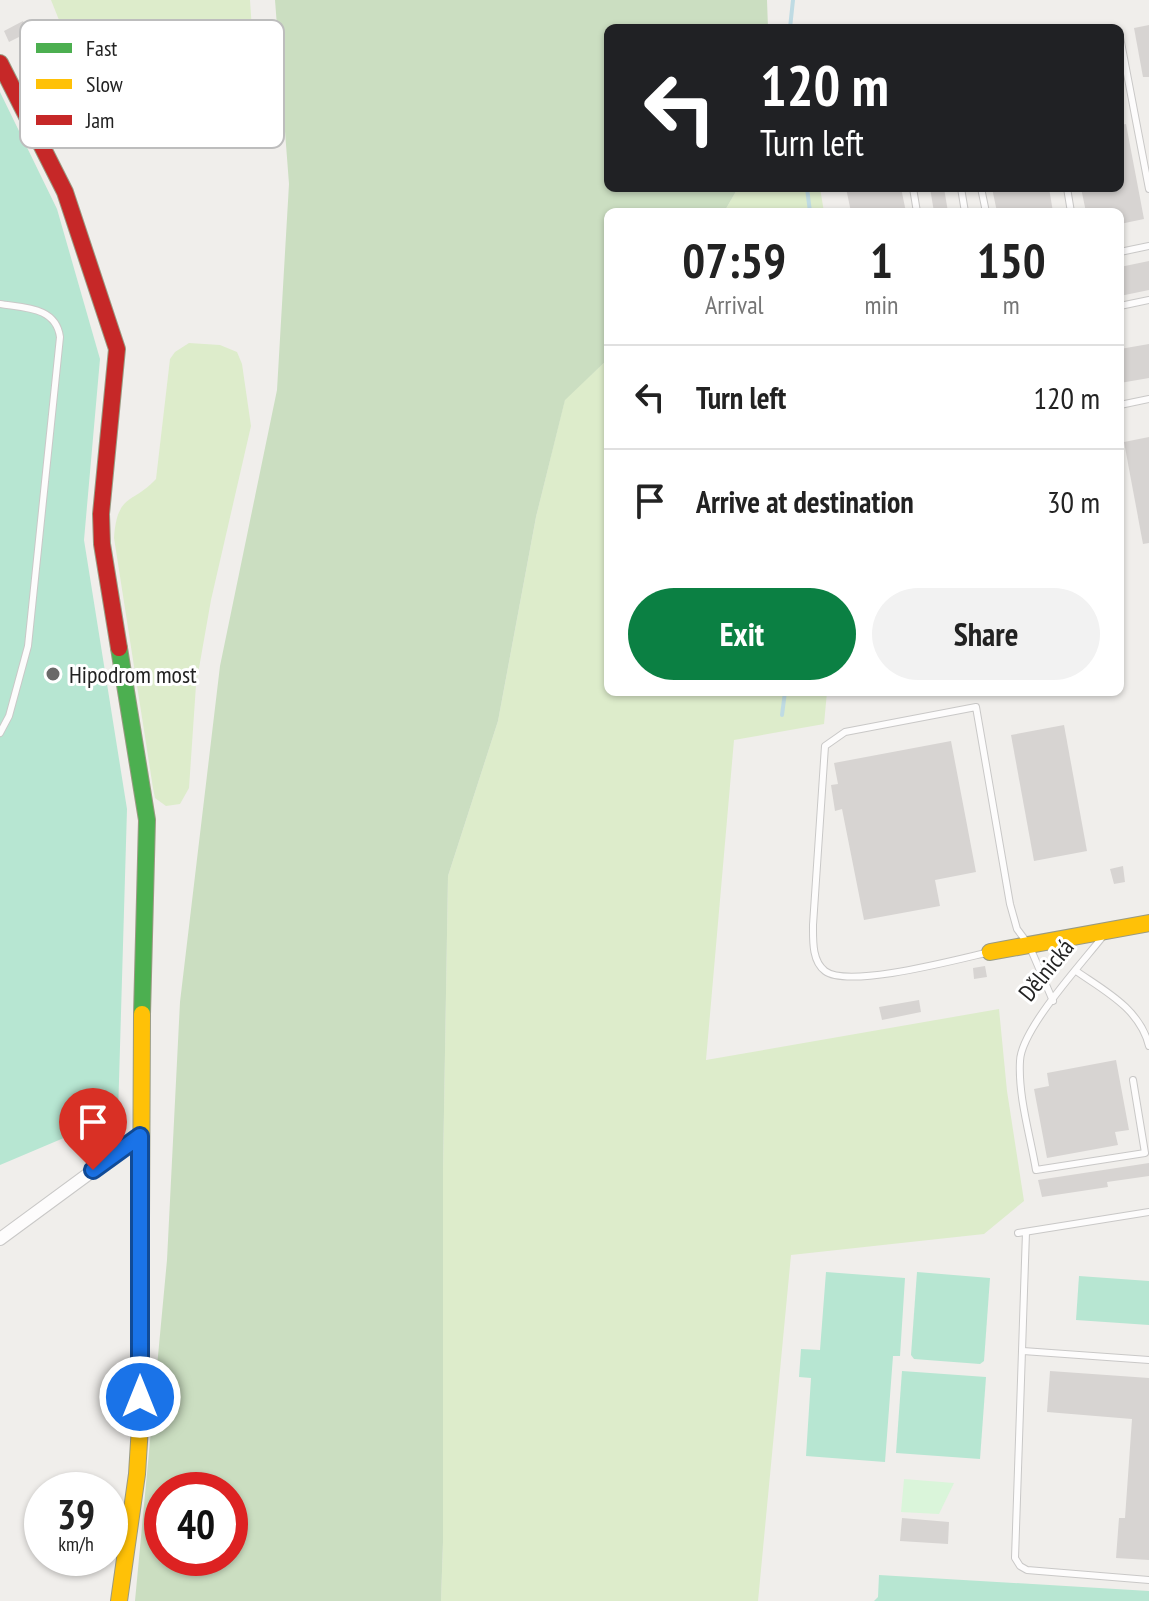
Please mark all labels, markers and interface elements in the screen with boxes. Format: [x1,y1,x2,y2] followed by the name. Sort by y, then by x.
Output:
[20,20,284,148] legend
[86,34,117,62] text: Fast
[760,49,889,121] text: 120 m
[628,56,732,160] icon: left
[86,70,123,98] text: Slow
[85,106,114,134] text: Jam
[760,119,864,166] text: Turn left
[682,229,786,291] text: 07:59
[870,229,893,291] text: 1
[977,229,1046,291] text: 150
[705,288,764,321] text: Arrival
[864,288,898,321] text: min
[1003,288,1020,321] text: m
[628,375,672,419] icon: left
[696,378,786,417] text: Turn left
[1034,378,1100,417] text: 120 m
[628,479,672,523] icon: arrive
[696,482,914,521] text: Arrive at destination
[1047,482,1100,521] text: 30 m
[628,588,856,680] button: Exit
[872,588,1100,680] button: Share
[69,659,197,690] place label: Hipodrom most
[44,665,62,683] marker: Hipodrom most
[1012,933,1080,1007] street label: Dělnická
[59,1088,127,1170] pin
[71,1100,115,1144] icon: arrive
[98,1355,182,1439] position arrow
[144,1472,248,1576] speed limit sign: 40
[57,1488,95,1540] text: 39
[58,1531,94,1557] text: km/h

